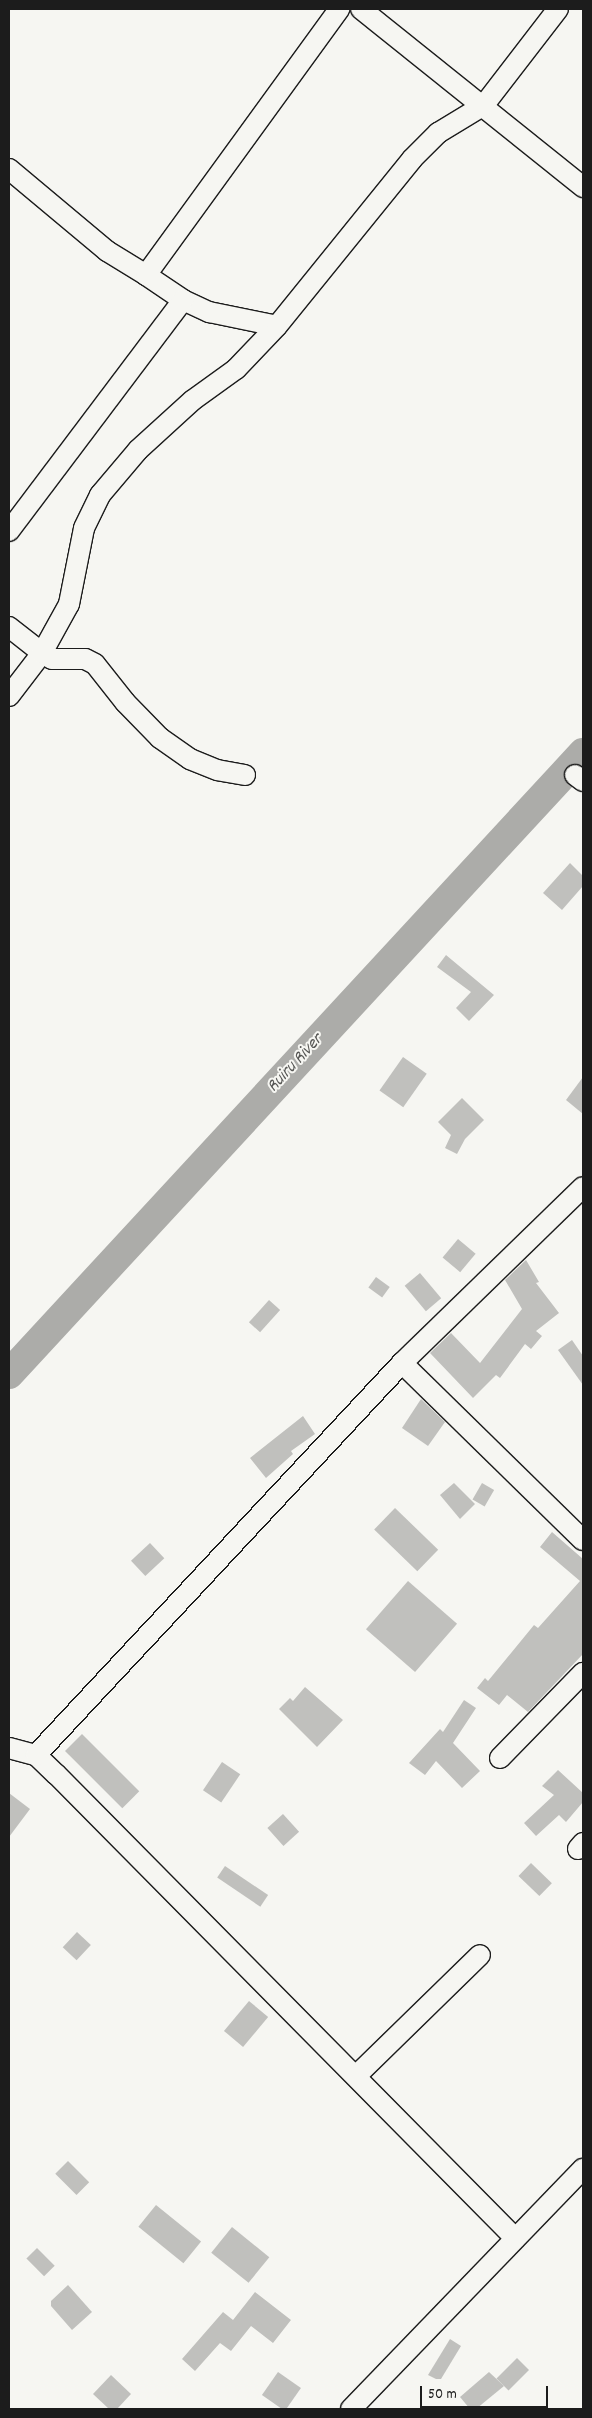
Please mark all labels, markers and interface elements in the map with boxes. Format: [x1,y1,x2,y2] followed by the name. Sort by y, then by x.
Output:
[263,1030,329,1098] water label: Ruiru River
[422,2376,550,2408] scale bar
[428,2384,457,2406] text: 50 m

